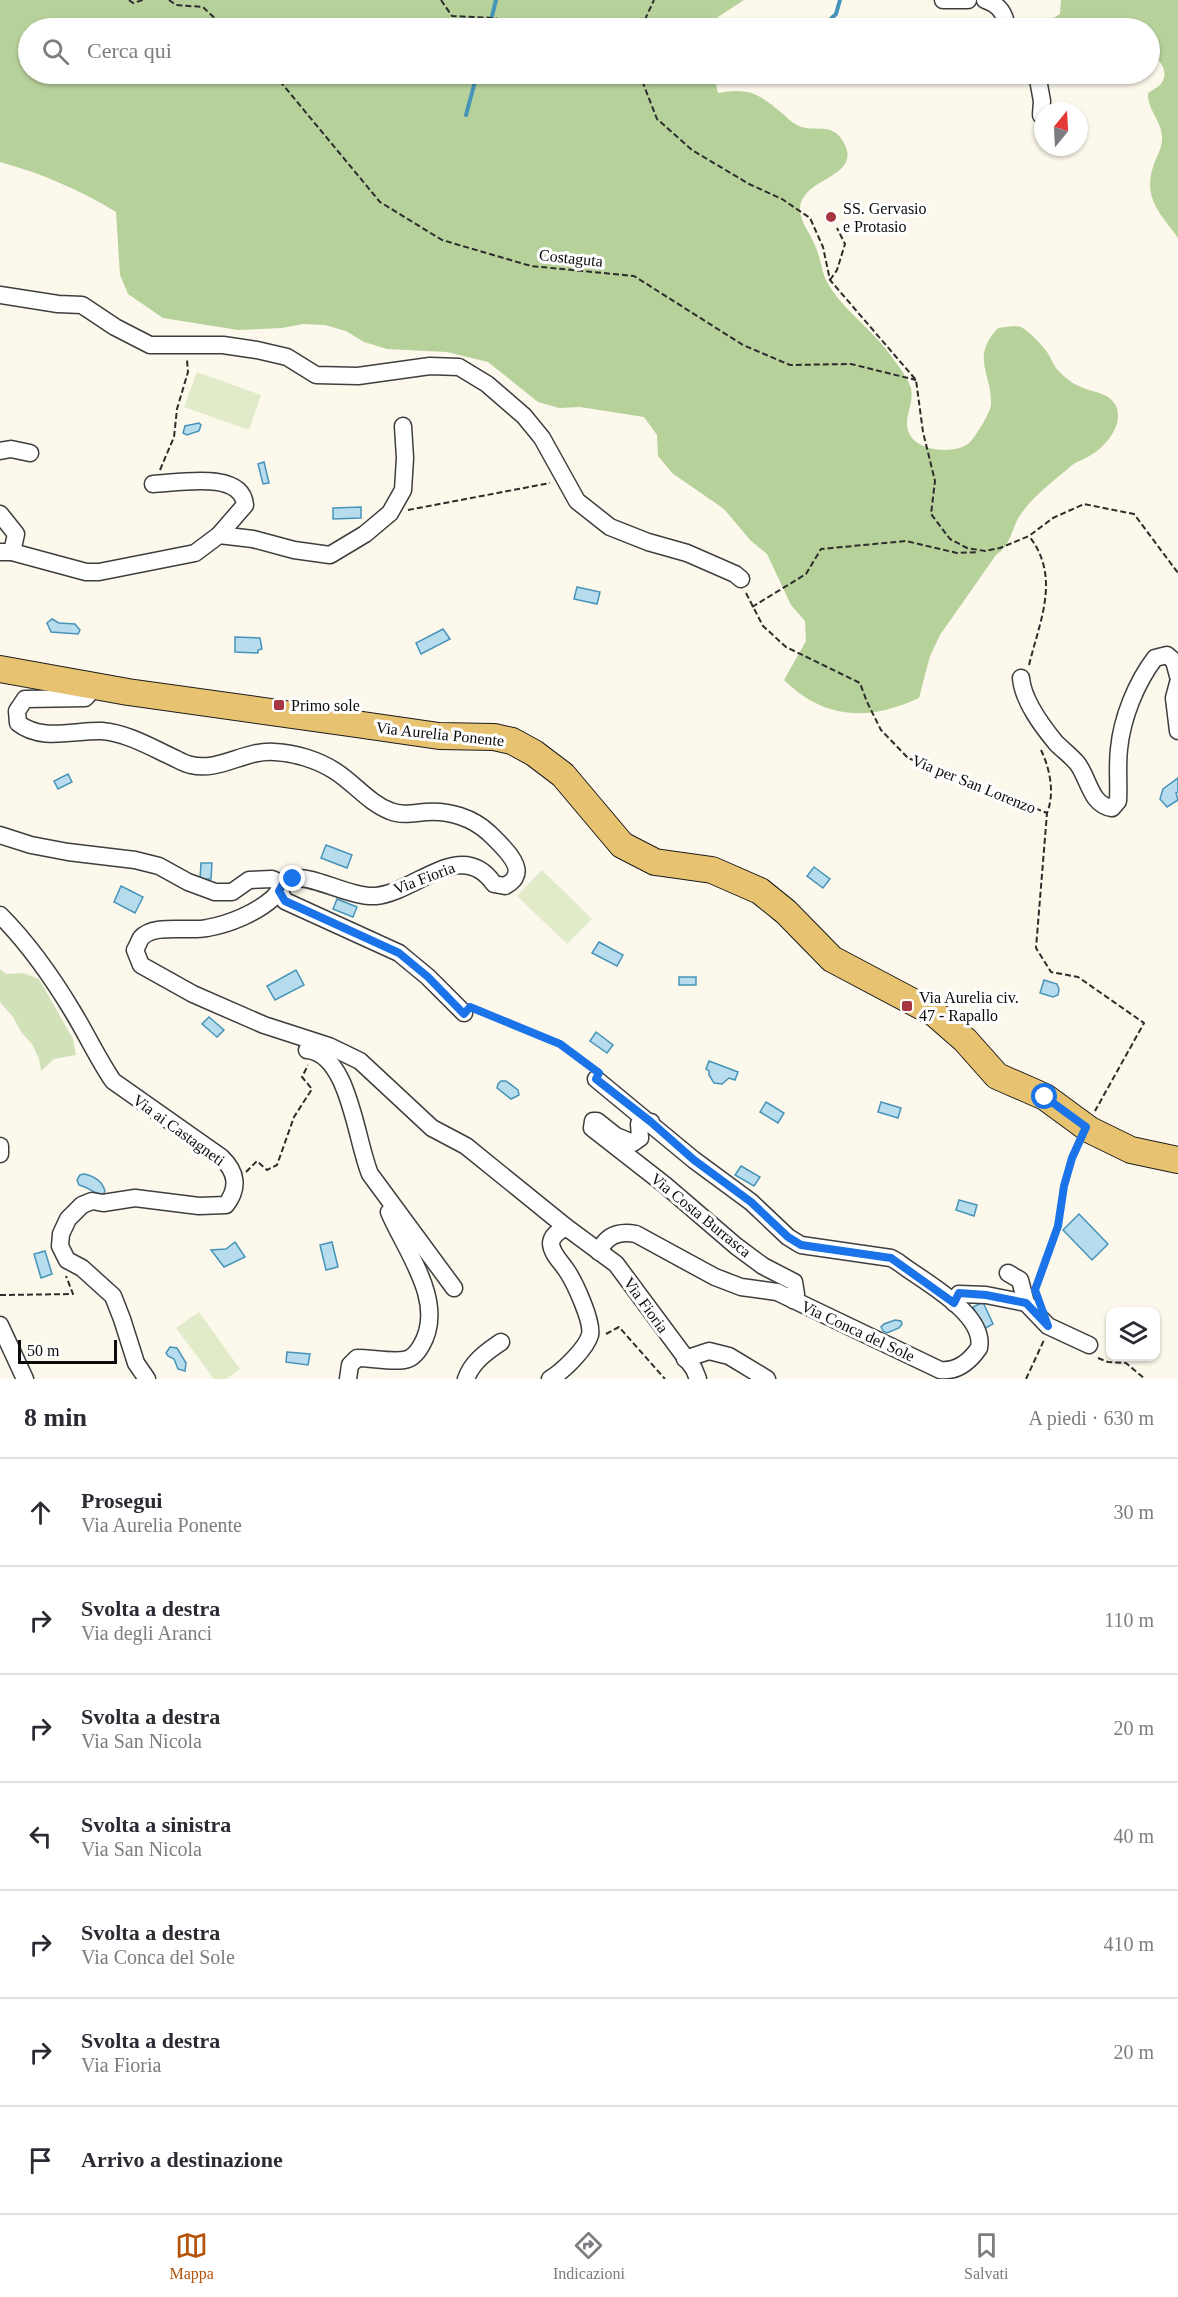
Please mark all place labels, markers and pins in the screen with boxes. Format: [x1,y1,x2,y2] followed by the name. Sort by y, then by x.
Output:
[843,200,927,235] place label: SS. Gervasio e Protasio
[824,210,838,224] marker: SS. Gervasio e Protasio
[291,697,360,714] place label: Primo sole
[272,698,286,712] marker: Primo sole
[919,989,1019,1025] place label: Via Aurelia civ. 47 - Rapallo
[900,999,914,1013] marker: Via Aurelia civ. 47 - Rapallo

